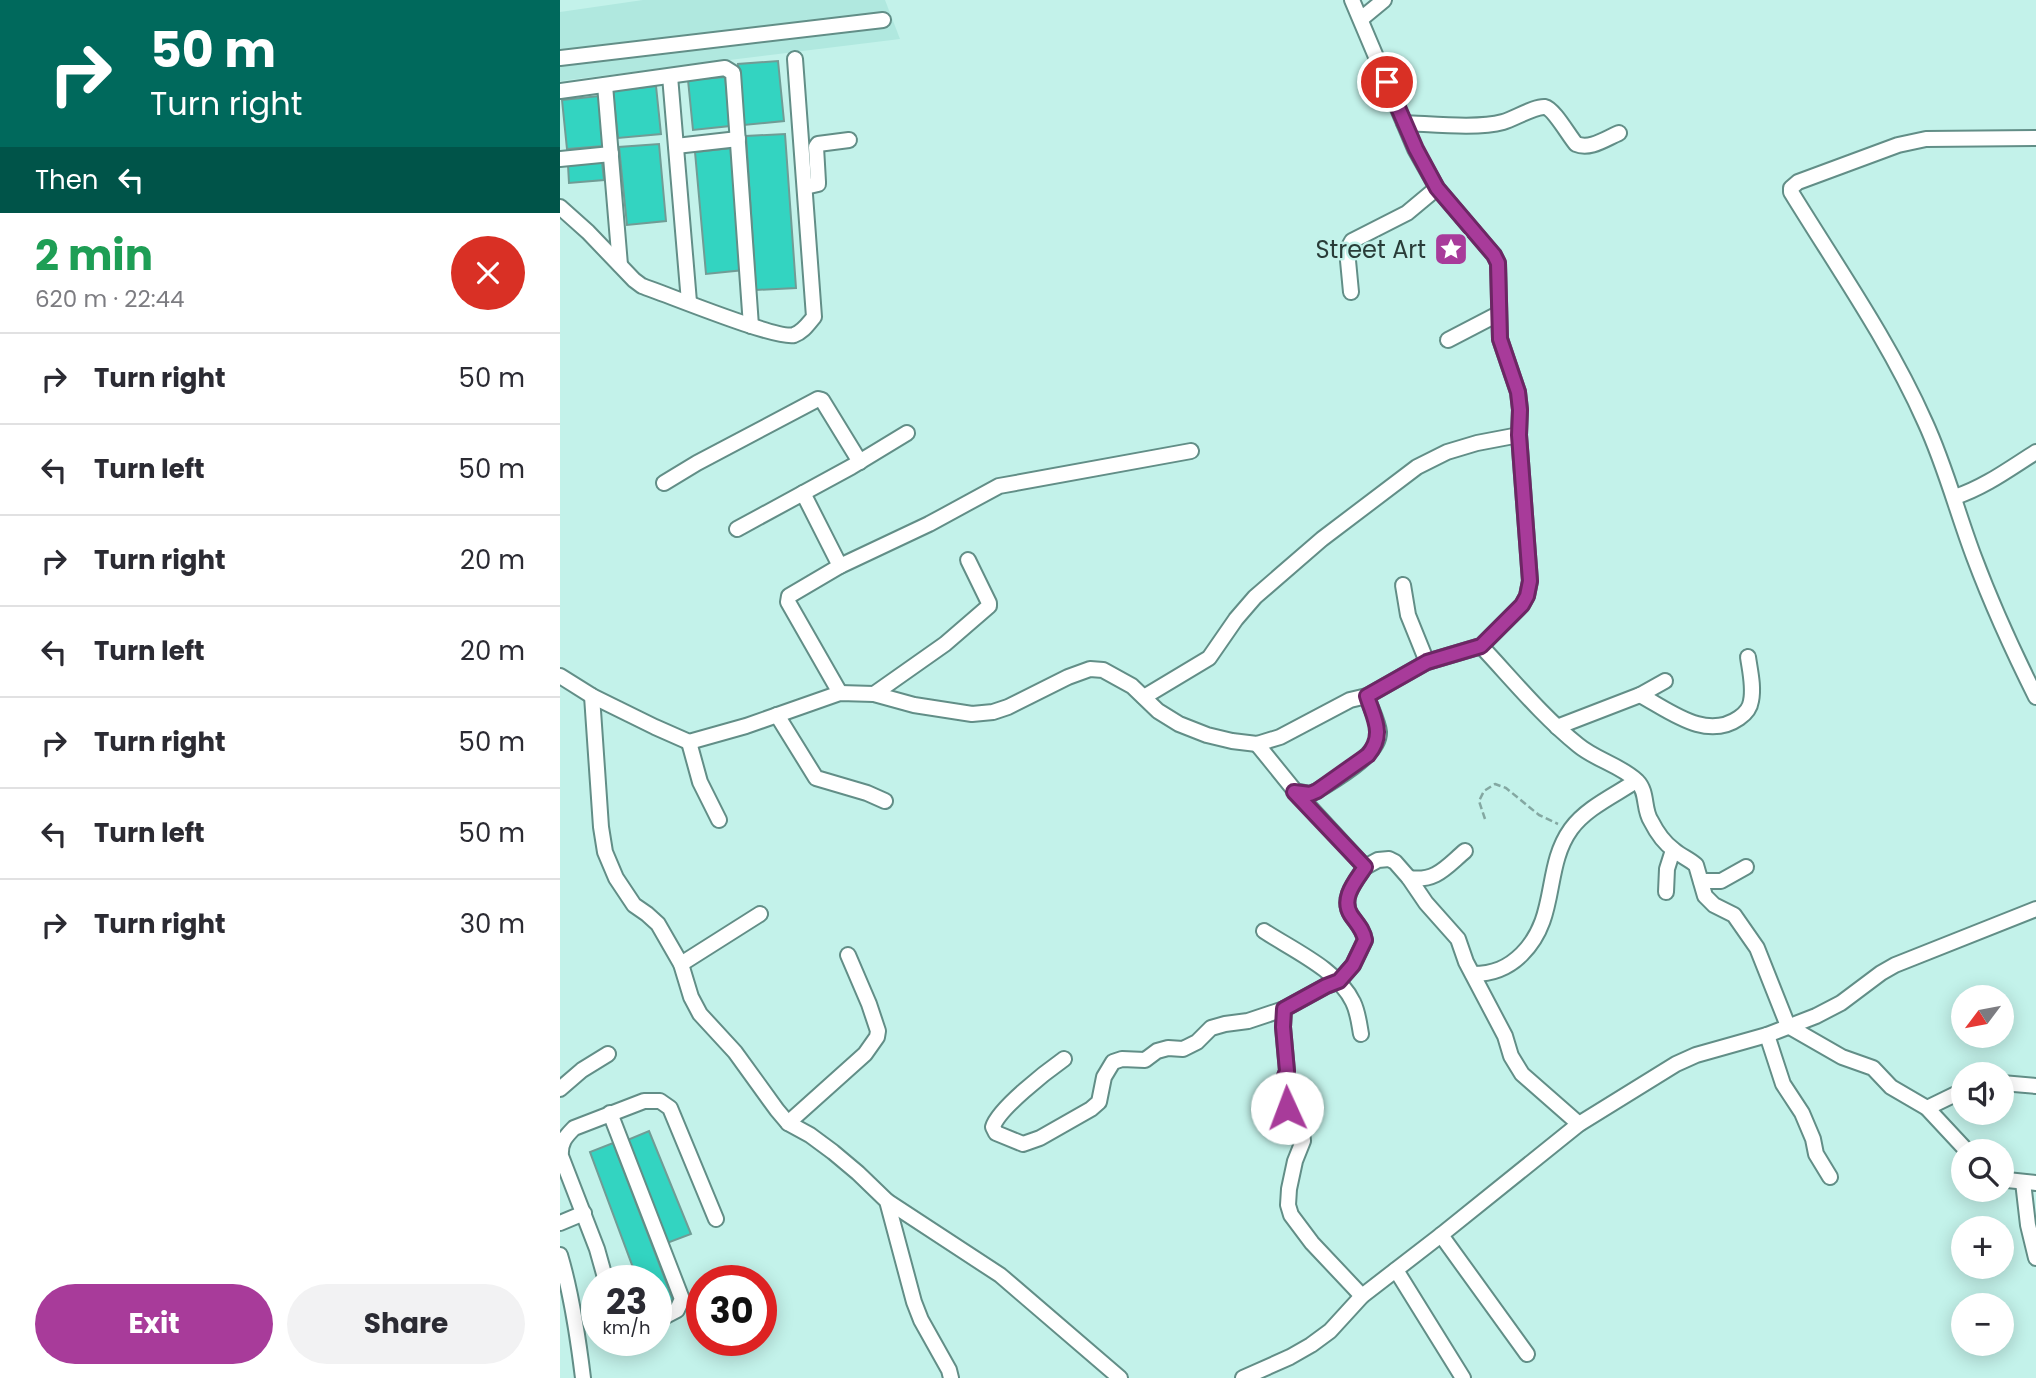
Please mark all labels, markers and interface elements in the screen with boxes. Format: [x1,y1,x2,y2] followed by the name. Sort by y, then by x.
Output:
[150,16,276,84] text: 50 m
[35,28,126,119] icon: right
[1357,52,1417,112] pin
[1368,63,1406,101] icon: arrive
[150,81,302,126] text: Turn right
[112,161,150,199] icon: left
[35,162,98,198] text: Then
[35,226,153,285] text: 2 min
[1432,230,1470,268] place icon: Street Art
[1315,233,1426,266] place label: Street Art
[451,236,525,310] button: close
[35,283,185,315] text: 620 m · 22:44
[35,360,73,398] icon: right
[94,360,226,396] text: Turn right
[459,360,525,396] text: 50 m
[35,451,73,489] icon: left
[94,451,205,487] text: Turn left
[459,451,525,487] text: 50 m
[35,542,73,580] icon: right
[94,542,226,578] text: Turn right
[460,542,525,578] text: 20 m
[35,633,73,671] icon: left
[94,633,205,669] text: Turn left
[460,633,525,669] text: 20 m
[35,724,73,762] icon: right
[94,724,226,760] text: Turn right
[459,724,525,760] text: 50 m
[35,815,73,853] icon: left
[94,815,205,851] text: Turn left
[459,815,525,851] text: 50 m
[35,906,73,944] icon: right
[94,906,226,942] text: Turn right
[460,906,525,942] text: 30 m
[1951,985,2014,1048] north arrow
[1951,985,2014,1356] map controls
[1951,1062,2014,1125] button: sound
[1250,1071,1324,1145] position arrow
[1951,1139,2014,1202] button: search
[1951,1216,2014,1279] button: +
[686,1265,777,1356] speed limit sign: 30
[606,1277,647,1326] text: 23
[35,1284,273,1364] button: Exit
[287,1284,525,1364] button: Share
[1951,1293,2014,1356] button: −
[603,1315,650,1340] text: km/h

